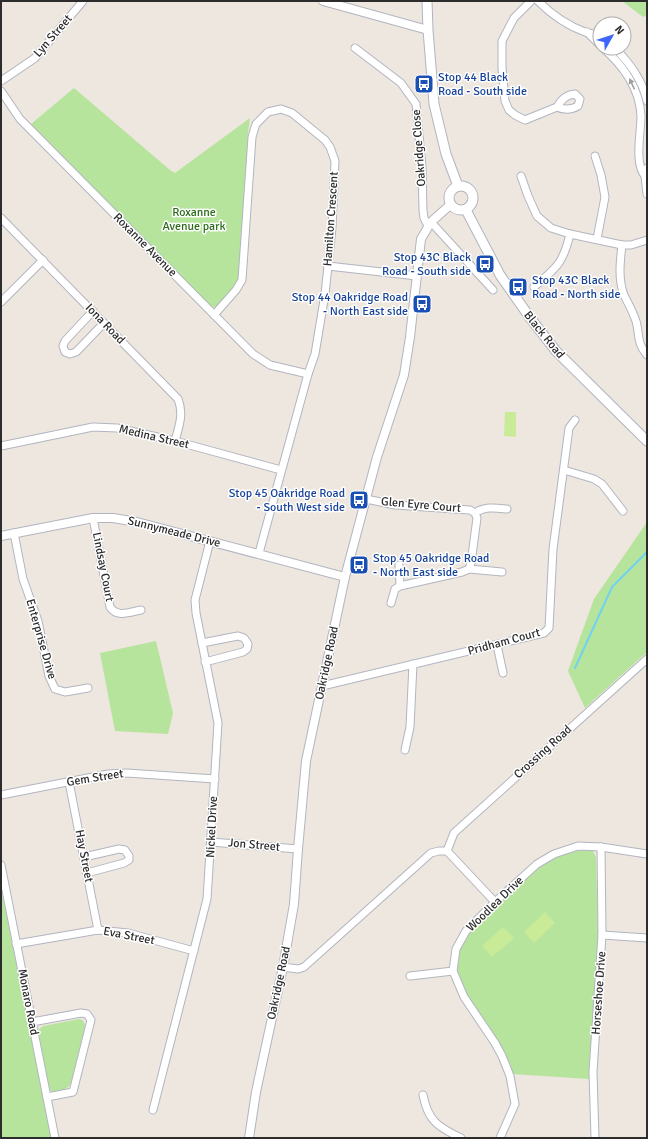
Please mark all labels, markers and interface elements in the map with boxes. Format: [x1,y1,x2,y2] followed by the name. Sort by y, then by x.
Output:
[30,12,76,60] street label: Lyn Street
[592,16,632,56] north arrow
[612,23,627,37] text: N
[438,70,527,99] place label: Stop 44 Black Road - South side
[413,73,435,95] bus stop icon: Stop 44 Black Road - South side
[629,79,635,90] one-way arrow
[409,109,429,187] street label: Oakridge Close
[320,171,342,267] street label: Hamilton Crescent
[162,205,226,234] park label: Roxanne Avenue park
[110,210,180,280] street label: Roxanne Avenue
[382,250,471,279] place label: Stop 43C Black Road - South side
[474,253,496,275] bus stop icon: Stop 43C Black Road - South side
[532,273,621,302] place label: Stop 43C Black Road - North side
[507,276,529,298] bus stop icon: Stop 43C Black Road - North side
[292,290,408,319] place label: Stop 44 Oakridge Road - North East side
[411,293,433,315] bus stop icon: Stop 44 Oakridge Road - North East side
[82,301,128,347] street label: Iona Road
[520,308,568,362] street label: Black Road
[117,422,191,452] street label: Medina Street
[229,486,345,515] place label: Stop 45 Oakridge Road - South West side
[348,489,370,511] bus stop icon: Stop 45 Oakridge Road - South West side
[380,494,462,516] street label: Glen Eyre Court
[126,513,222,551] street label: Sunnymeade Drive
[89,531,117,603] street label: Lindsay Court
[373,551,489,580] place label: Stop 45 Oakridge Road - North East side
[348,554,370,576] bus stop icon: Stop 45 Oakridge Road - North East side
[22,597,60,681] street label: Enterprise Drive
[312,625,342,701] street label: Oakridge Road
[466,625,542,659] street label: Pridham Court
[511,722,575,782] street label: Crossing Road
[66,766,124,790] street label: Gem Street
[203,796,221,858] street label: Nickel Drive
[72,828,96,884] street label: Hay Street
[227,835,281,855] street label: Jon Street
[463,873,527,935] street label: Woodlea Drive
[102,924,156,948] street label: Eva Street
[264,945,294,1021] street label: Oakridge Road
[589,951,609,1035] street label: Horseshoe Drive
[14,968,42,1036] street label: Monaro Road

